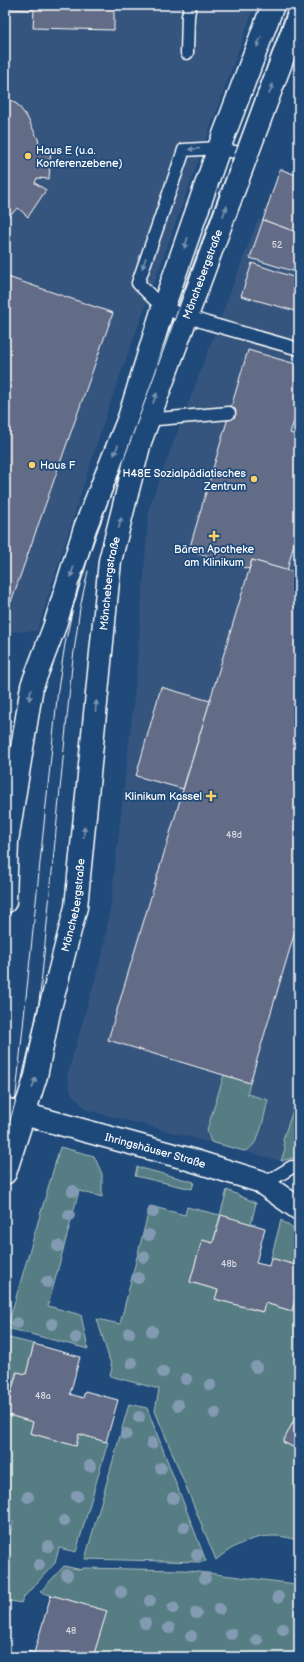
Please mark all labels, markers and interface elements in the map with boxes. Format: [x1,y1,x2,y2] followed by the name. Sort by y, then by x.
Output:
[256,36,262,48] one-way arrow
[268,83,274,95] one-way arrow
[36,144,123,170] place label: Haus E (u.a. Konferenzebene)
[188,146,200,153] one-way arrow
[23,151,33,161] marker: Haus E (u.a. Konferenzebene)
[223,205,229,217] one-way arrow
[180,227,226,321] street label: Mönchebergstraße
[183,237,189,249] one-way arrow
[272,240,283,251] house number: 52
[141,258,147,270] one-way arrow
[153,392,159,404] one-way arrow
[113,445,119,456] one-way arrow
[40,459,76,472] place label: Haus F
[27,460,37,470] marker: Haus F
[123,467,247,493] place label: H48E Sozialpädiatisches Zentrum
[249,474,259,484] marker: H48E Sozialpädiatisches Zentrum
[117,517,123,530] one-way arrow
[209,531,219,541] marker: Bären Apotheke am Klinikum
[97,535,123,631] street label: Mönchebergstraße
[174,543,255,569] place label: Bären Apotheke am Klinikum
[69,566,75,578] one-way arrow
[27,689,33,701] one-way arrow
[93,700,99,712] one-way arrow
[125,790,202,803] place label: Klinikum Kassel
[205,790,217,802] marker: Klinikum Kassel
[81,826,87,838] one-way arrow
[226,830,242,841] house number: 48d
[59,857,88,953] street label: Mönchebergstraße
[31,1076,37,1088] one-way arrow
[104,1131,208,1171] street label: Ihringshäuser Straße
[221,1259,237,1270] house number: 48b
[35,1391,51,1402] house number: 48a
[66,1626,76,1637] house number: 48

